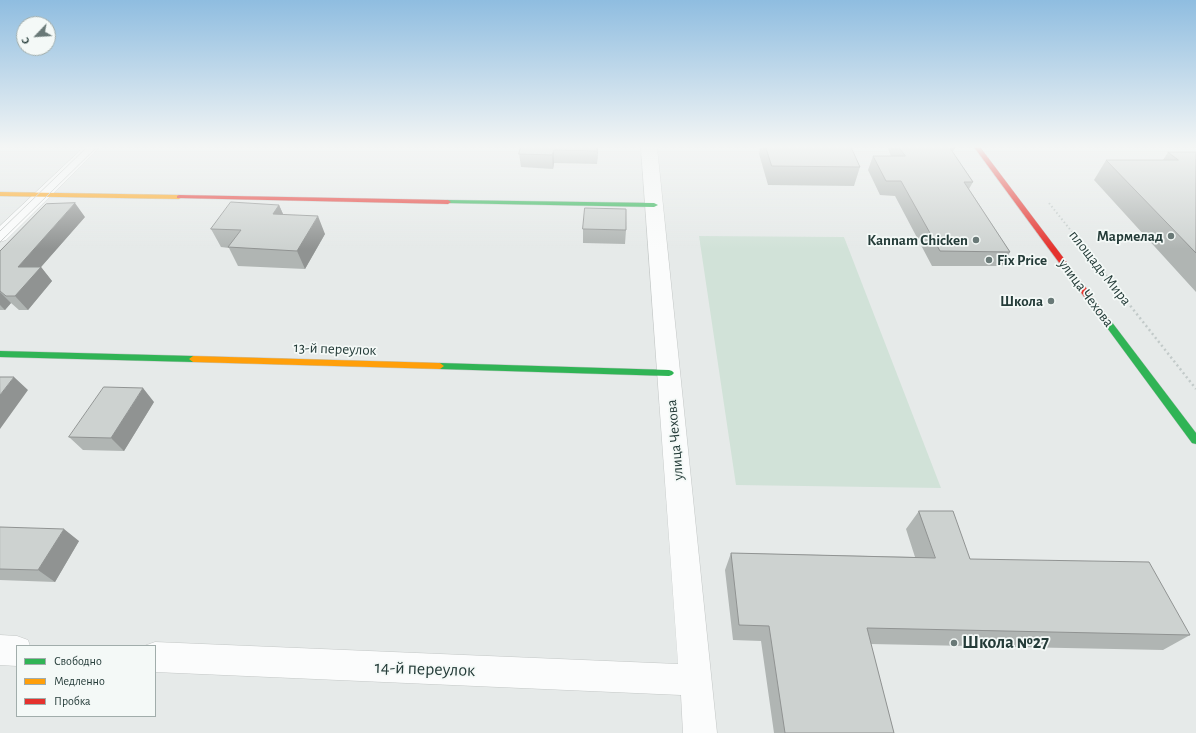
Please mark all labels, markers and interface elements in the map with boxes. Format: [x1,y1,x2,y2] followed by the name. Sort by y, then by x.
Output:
[16,16,56,56] north arrow
[19,36,32,46] text: С
[1065,227,1135,309] street label: площадь Мира
[1097,227,1163,245] place label: Мармелад
[867,231,968,249] place label: Kannam Chicken
[1166,231,1176,241] marker: Мармелад
[971,235,981,245] marker: Kannam Chicken
[997,251,1047,269] place label: Fix Price
[984,255,994,265] marker: Fix Price
[1054,255,1118,331] street label: улица Чехова
[1000,292,1043,310] place label: Школа
[1046,296,1056,306] marker: Школа
[293,339,377,359] street label: 13-й переулок
[663,399,687,481] street label: улица Чехова
[962,632,1049,654] place label: Школа №27
[949,638,959,648] marker: Школа №27
[16,645,156,717] legend
[54,655,102,667] text: Свободно
[374,656,476,682] street label: 14-й переулок
[54,675,105,687] text: Медленно
[54,695,91,707] text: Пробка

